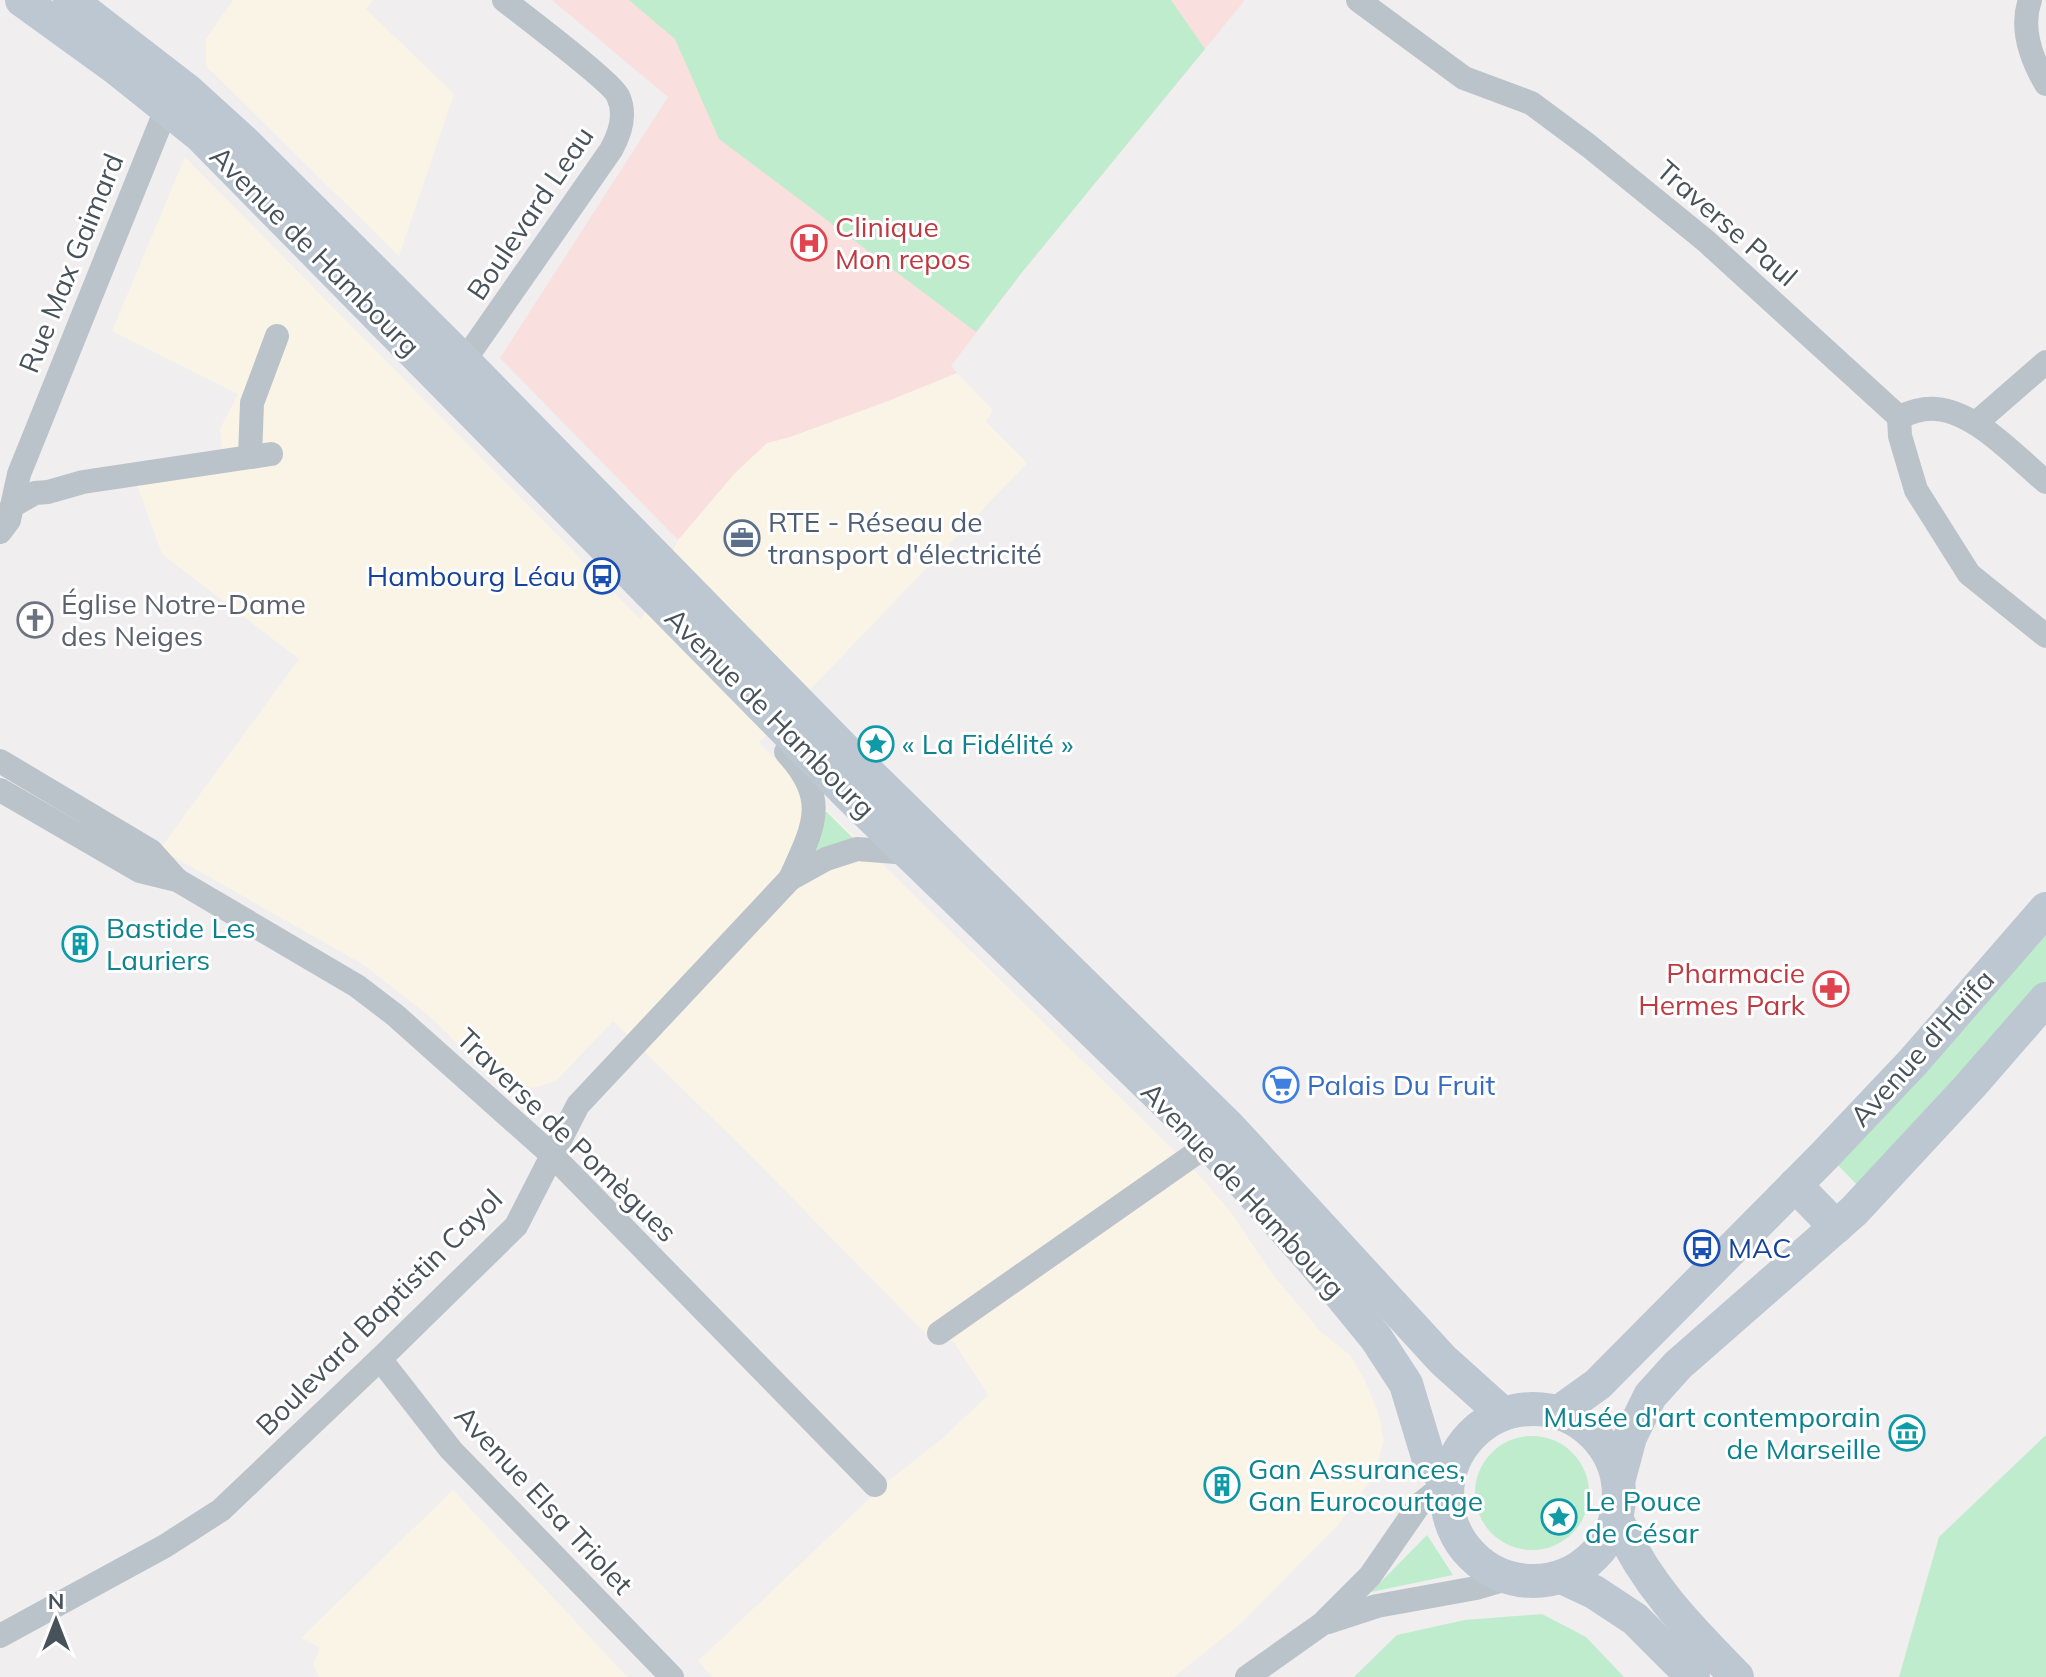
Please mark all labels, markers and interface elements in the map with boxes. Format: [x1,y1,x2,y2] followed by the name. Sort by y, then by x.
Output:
[459,119,600,306] street label: Boulevard Leau
[203,138,428,363] street label: Avenue de Hambourg
[11,148,130,378] street label: Rue Max Gaimard
[1650,152,1805,293] street label: Traverse Paul
[835,209,971,276] place label: Clinique Mon repos
[790,224,828,262] hospital icon: Clinique Mon repos
[768,504,1042,571] place label: RTE - Réseau de transport d'électricité
[723,519,761,557] office icon: RTE - Réseau de transport d'électricité
[583,557,621,595] bus stop icon: Hambourg Léau
[367,558,576,593] place label: Hambourg Léau
[61,586,306,653] place label: Église Notre-Dame des Neiges
[658,600,883,825] street label: Avenue de Hambourg
[16,601,54,639] church icon: Église Notre-Dame des Neiges
[857,725,895,763] place icon: « La Fidélité »
[902,726,1074,761] place label: « La Fidélité »
[106,910,256,977] place label: Bastide Les Lauriers
[61,925,99,963] building icon: Bastide Les Lauriers
[1638,955,1806,1022] place label: Pharmacie Hermes Park
[1842,962,2001,1133] street label: Avenue d'Haïfa
[1812,970,1850,1008] pharmacy icon: Pharmacie Hermes Park
[450,1020,685,1249] street label: Traverse de Pomègues
[1262,1066,1300,1104] supermarket icon: Palais Du Fruit
[1307,1067,1495,1102] place label: Palais Du Fruit
[1134,1074,1353,1305] street label: Avenue de Hambourg
[248,1181,509,1442] street label: Boulevard Baptistin Cayol
[1683,1229,1721,1267] bus stop icon: MAC
[1728,1230,1791,1265] place label: MAC
[448,1398,641,1601] street label: Avenue Elsa Triolet
[1543,1399,1881,1466] place label: Musée d'art contemporain de Marseille
[1888,1414,1926,1452] museum icon: Musée d'art contemporain de Marseille
[1248,1451,1483,1518] place label: Gan Assurances, Gan Eurocourtage
[1203,1466,1241,1504] building icon: Gan Assurances, Gan Eurocourtage
[1585,1483,1701,1550] place label: Le Pouce de César
[1540,1498,1578,1536] place icon: Le Pouce de César
[16,1581,96,1661] north arrow
[48,1587,64,1615] text: N

